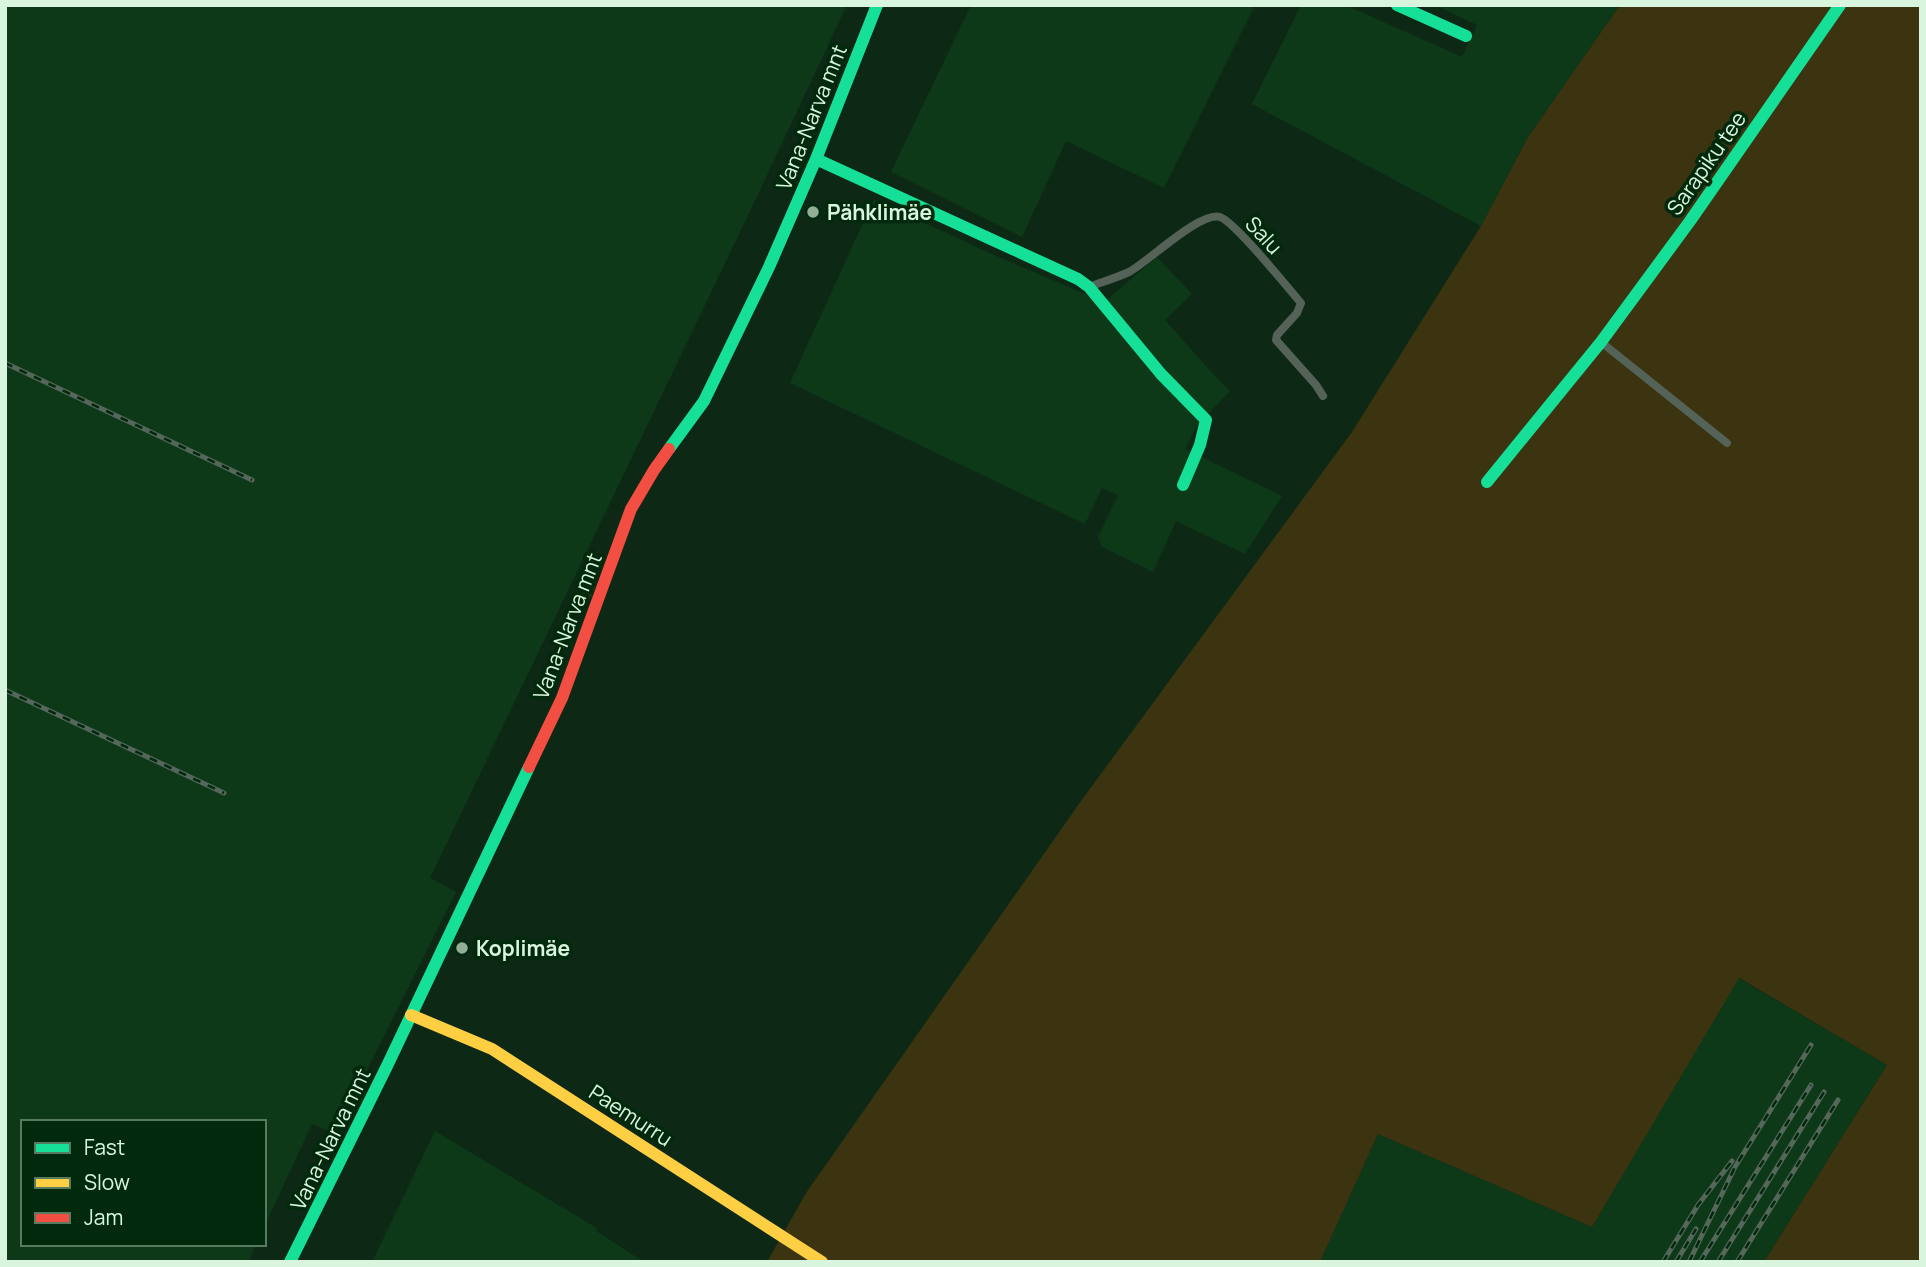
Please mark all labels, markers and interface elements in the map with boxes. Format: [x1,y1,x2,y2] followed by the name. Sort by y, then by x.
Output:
[769,40,853,194] street label: Vana-Narva mnt
[1660,106,1752,220] street label: Sarapiku tee
[827,198,932,226] place label: Pähklimäe
[805,204,821,220] marker: Pähklimäe
[1239,210,1289,260] street label: Salu
[526,549,608,703] street label: Vana-Narva mnt
[476,934,570,962] place label: Koplimäe
[454,940,470,956] marker: Koplimäe
[284,1063,376,1215] street label: Vana-Narva mnt
[584,1078,678,1152] street label: Paemurru
[21,1120,266,1246] legend
[84,1133,125,1161] text: Fast
[84,1168,130,1196] text: Slow
[84,1203,123,1231] text: Jam

